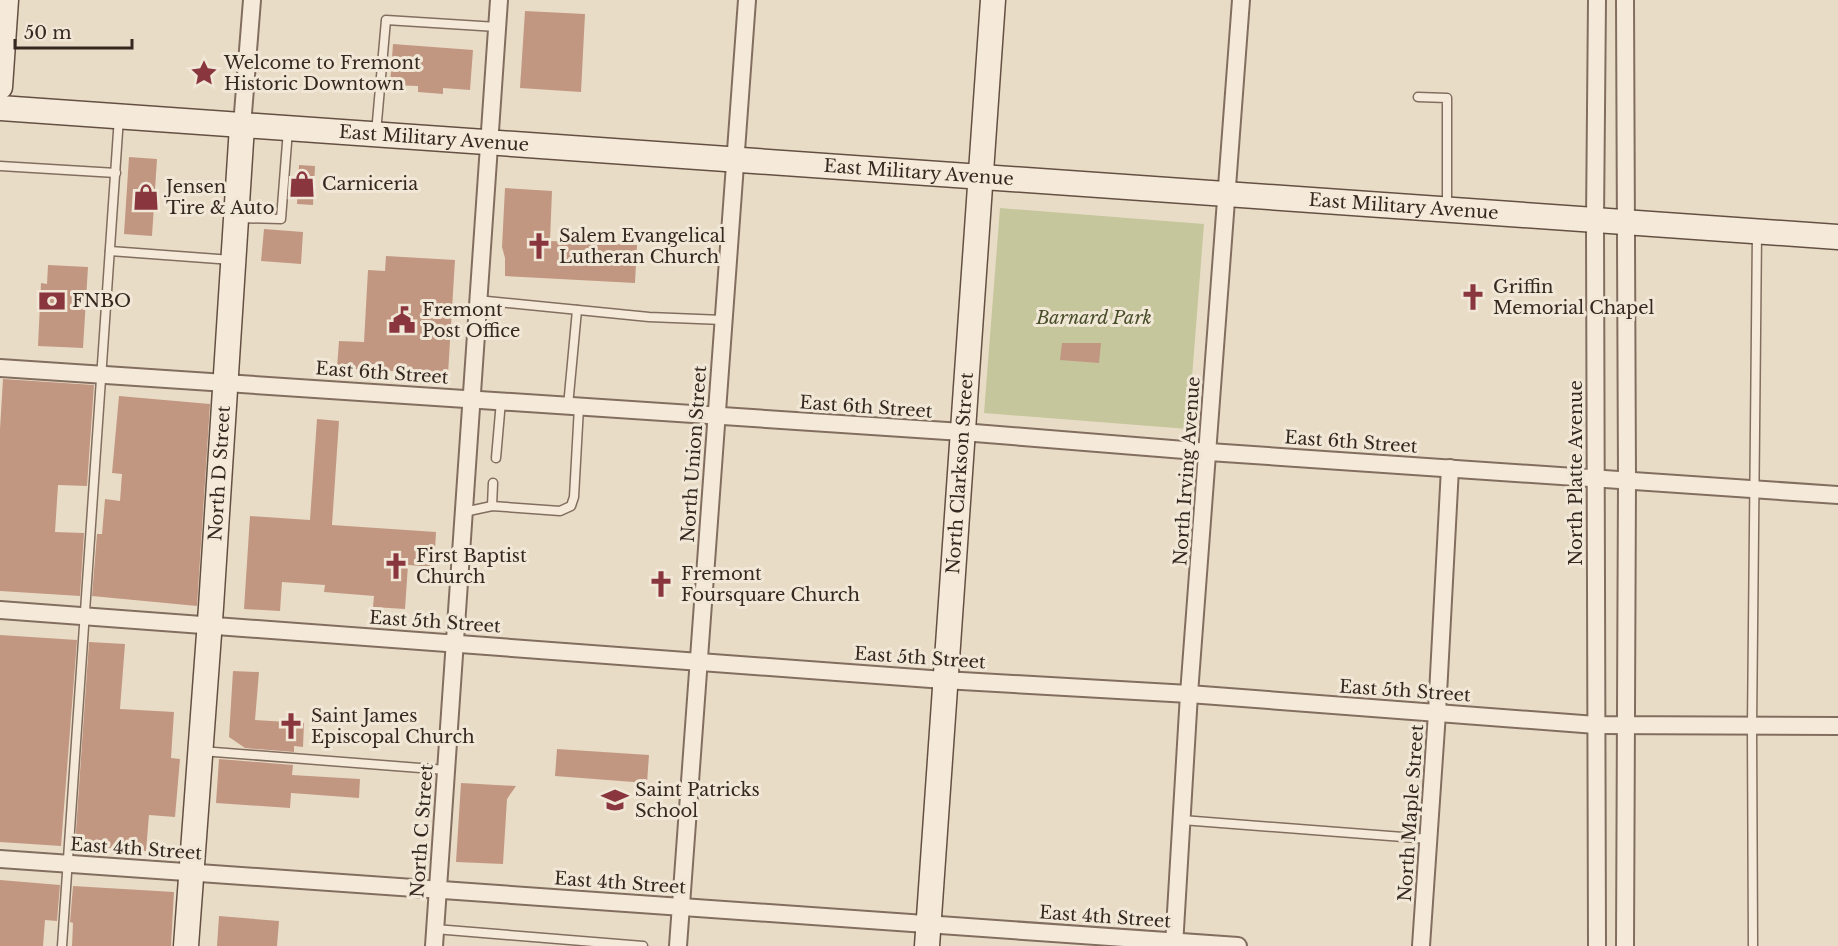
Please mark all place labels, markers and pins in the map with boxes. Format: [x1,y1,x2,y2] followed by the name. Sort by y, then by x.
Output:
[223,52,421,95] place label: Welcome to Fremont Historic Downtown
[189,58,219,88] place icon: Welcome to Fremont Historic Downtown
[287,169,317,199] shop icon: Carniceria
[322,173,418,195] place label: Carniceria
[164,176,274,219] place label: Jensen Tire & Auto
[131,182,161,212] shop icon: Jensen Tire & Auto
[559,225,726,268] place label: Salem Evangelical Lutheran Church
[524,231,554,261] church icon: Salem Evangelical Lutheran Church
[1493,276,1655,319] place label: Griffin Memorial Chapel
[1458,282,1488,312] church icon: Griffin Memorial Chapel
[37,286,67,316] bank icon: FNBO
[72,290,131,312] place label: FNBO
[422,299,520,342] place label: Fremont Post Office
[387,305,417,335] public building icon: Fremont Post Office
[416,545,527,588] place label: First Baptist Church
[381,551,411,581] church icon: First Baptist Church
[681,563,860,606] place label: Fremont Foursquare Church
[646,569,676,599] church icon: Fremont Foursquare Church
[311,705,475,748] place label: Saint James Episcopal Church
[276,711,306,741] church icon: Saint James Episcopal Church
[635,779,760,822] place label: Saint Patricks School
[600,785,630,815] school or university icon: Saint Patricks School

